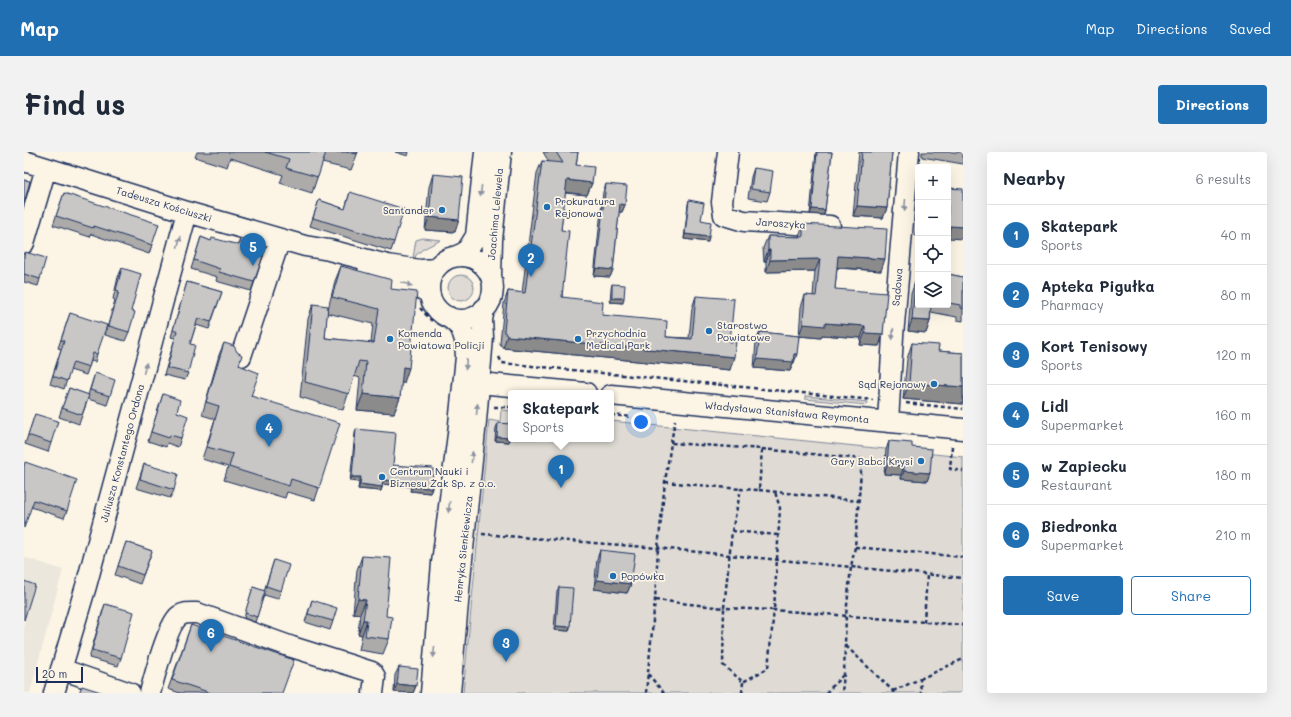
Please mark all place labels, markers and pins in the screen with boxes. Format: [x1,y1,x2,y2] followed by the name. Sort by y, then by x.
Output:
[555,194,615,220] place label: Prokuratura Rejonowa
[542,202,552,212] marker: Prokuratura Rejonowa
[383,203,434,217] place label: Santander
[437,205,447,215] marker: Santander
[240,233,266,266] pin: 5
[518,244,544,277] pin: 2
[717,318,770,344] place label: Starostwo Powiatowe
[398,326,485,352] place label: Komenda Powiatowa Policji
[586,326,650,352] place label: Przychodnia Medical Park
[704,326,714,336] marker: Starostwo Powiatowe
[385,334,395,344] marker: Komenda Powiatowa Policji
[573,334,583,344] marker: Przychodnia Medical Park
[858,377,926,391] place label: Sąd Rejonowy
[929,379,939,389] marker: Sąd Rejonowy
[256,414,282,447] pin: 4
[831,454,913,468] place label: Gary Babci Krysi
[548,455,574,488] pin: 1
[916,456,926,466] marker: Gary Babci Krysi
[390,464,496,490] place label: Centrum Nauki i Biznesu Żak Sp. z o.o.
[377,472,387,482] marker: Centrum Nauki i Biznesu Żak Sp. z o.o.
[621,569,664,583] place label: Popówka
[608,571,618,581] marker: Popówka
[198,619,224,652] pin: 6
[493,629,519,662] pin: 3

